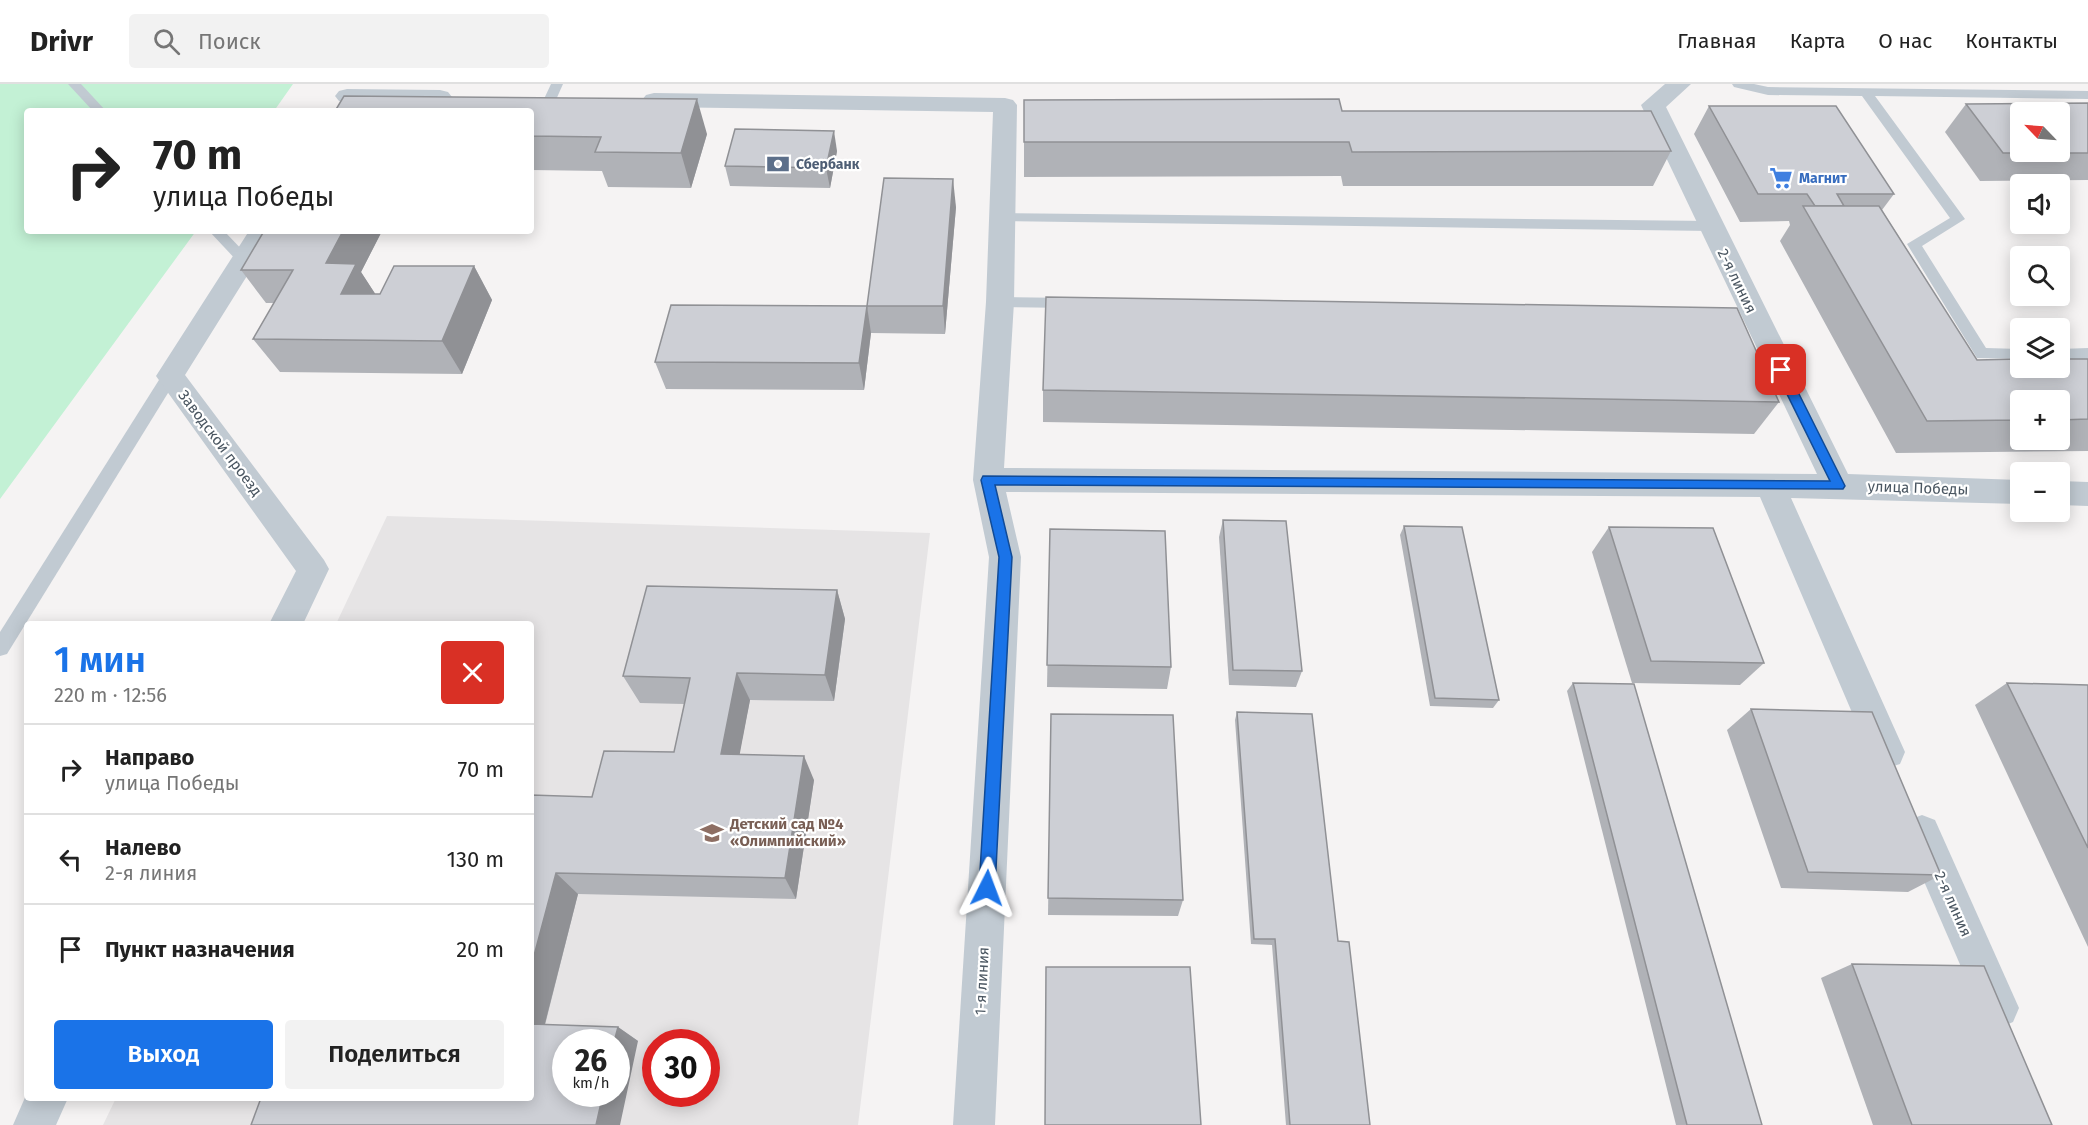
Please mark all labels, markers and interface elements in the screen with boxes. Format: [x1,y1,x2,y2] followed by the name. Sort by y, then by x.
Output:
[129,14,549,68] search box
[30,25,93,58] text: Drivr
[150,25,183,58] icon: search
[198,28,261,55] text: Поиск
[1677,28,1757,54] text: Главная
[1790,28,1845,54] text: Карта
[1878,28,1932,54] text: О нас
[1965,28,2058,54] text: Контакты
[2010,102,2070,162] north arrow
[2010,102,2070,522] map controls
[153,130,242,180] text: 70 m
[54,132,132,210] icon: right
[765,151,791,177] bank icon: Сбербанк
[796,156,860,173] place label: Сбербанк
[1768,165,1794,191] supermarket icon: Магнит
[1799,170,1847,187] place label: Магнит
[2010,174,2070,234] button: sound
[153,181,334,213] text: улица Победы
[1714,246,1760,316] street label: 2-я линия
[2010,246,2070,306] button: search
[2010,318,2070,378] button: layers
[1755,344,1806,395] pin
[1764,353,1797,386] icon: arrive
[174,387,266,499] street label: Заводской проезд
[2010,390,2070,450] button: +
[2010,462,2070,522] button: −
[1867,477,1969,499] street label: улица Победы
[54,638,146,682] text: 1 мин
[441,641,504,704] button: close
[54,683,167,707] text: 220 m · 12:56
[105,744,194,771] text: Направо
[54,753,87,786] icon: right
[458,756,504,783] text: 70 m
[105,771,239,795] text: улица Победы
[729,815,846,850] place label: Детский сад №4 «Олимпийский»
[699,820,725,846] school or university icon: Детский сад №4 «Олимпийский»
[105,834,181,861] text: Налево
[54,843,87,876] icon: left
[447,846,504,873] text: 130 m
[955,856,1019,920] position arrow
[105,861,197,885] text: 2-я линия
[1931,869,1975,939] street label: 2-я линия
[54,933,87,966] icon: arrive
[105,936,295,963] text: Пункт назначения
[456,936,504,963] text: 20 m
[971,946,993,1016] street label: 1-я линия
[54,1020,273,1089] button: Выход
[285,1020,504,1089] button: Поделиться
[642,1029,720,1107] speed limit sign: 30
[575,1043,607,1079] text: 26
[572,1074,610,1092] text: km/h

